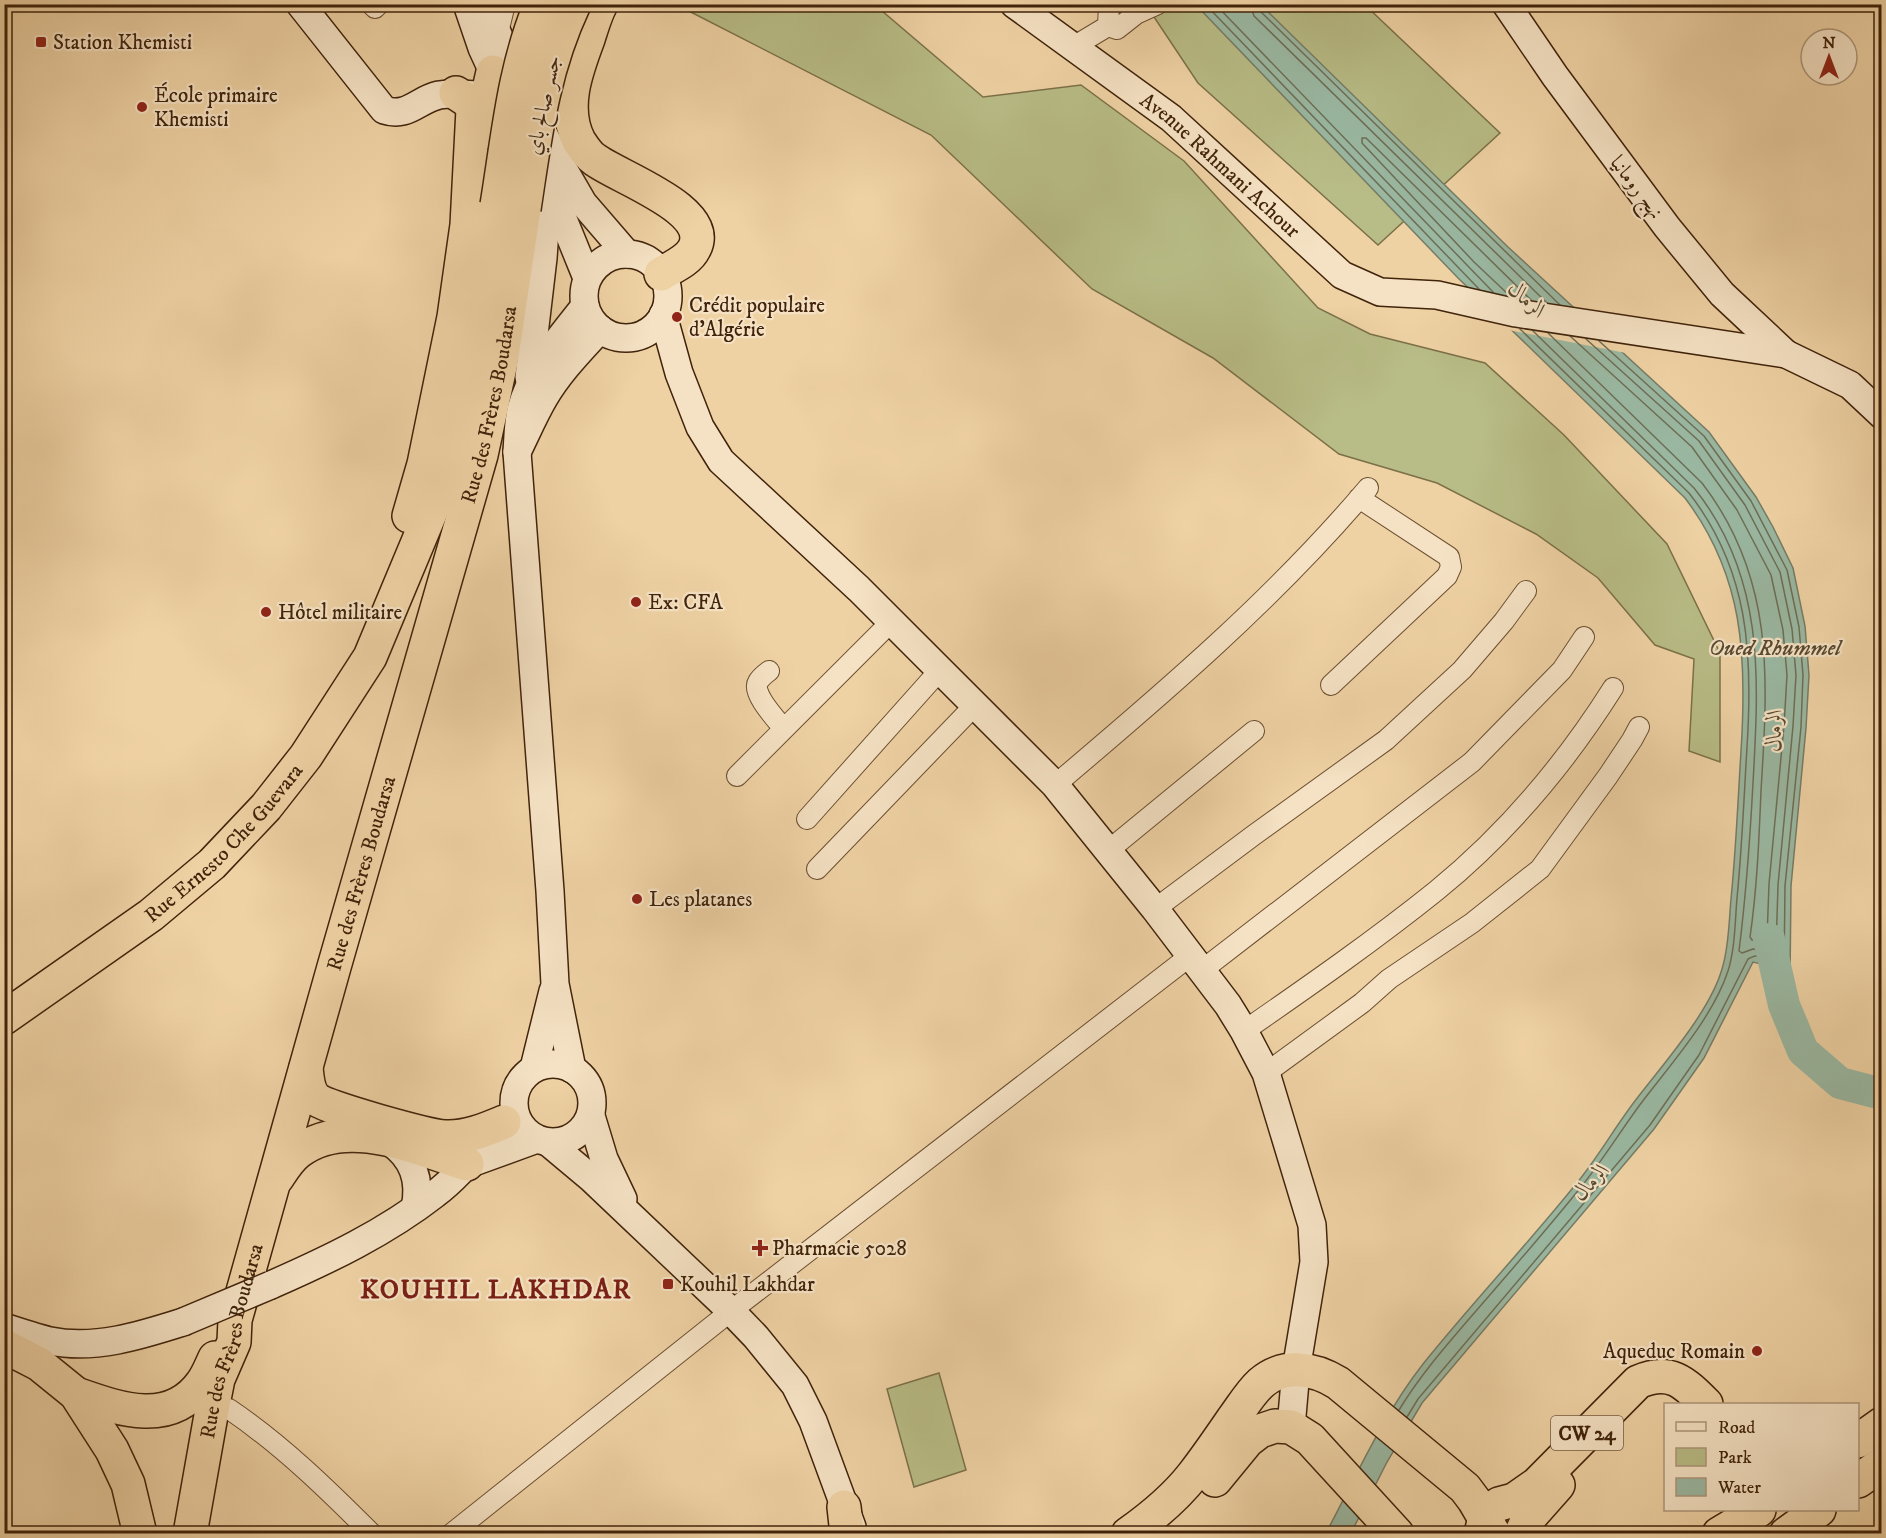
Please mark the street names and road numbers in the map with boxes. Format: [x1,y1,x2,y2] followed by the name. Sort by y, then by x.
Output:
[521,53,571,158] street label: جسر صالح باي
[1134,88,1305,244] street label: Avenue Rahmani Achour
[1600,151,1669,228] street label: نهج رومانيا
[456,304,523,507] street label: Rue des Frères Boudarsa
[140,759,309,929] street label: Rue Ernesto Che Guevara
[322,773,402,974] street label: Rue des Frères Boudarsa
[195,1241,270,1441] street label: Rue des Frères Boudarsa
[1551,1416,1623,1450] road number: CW 24

